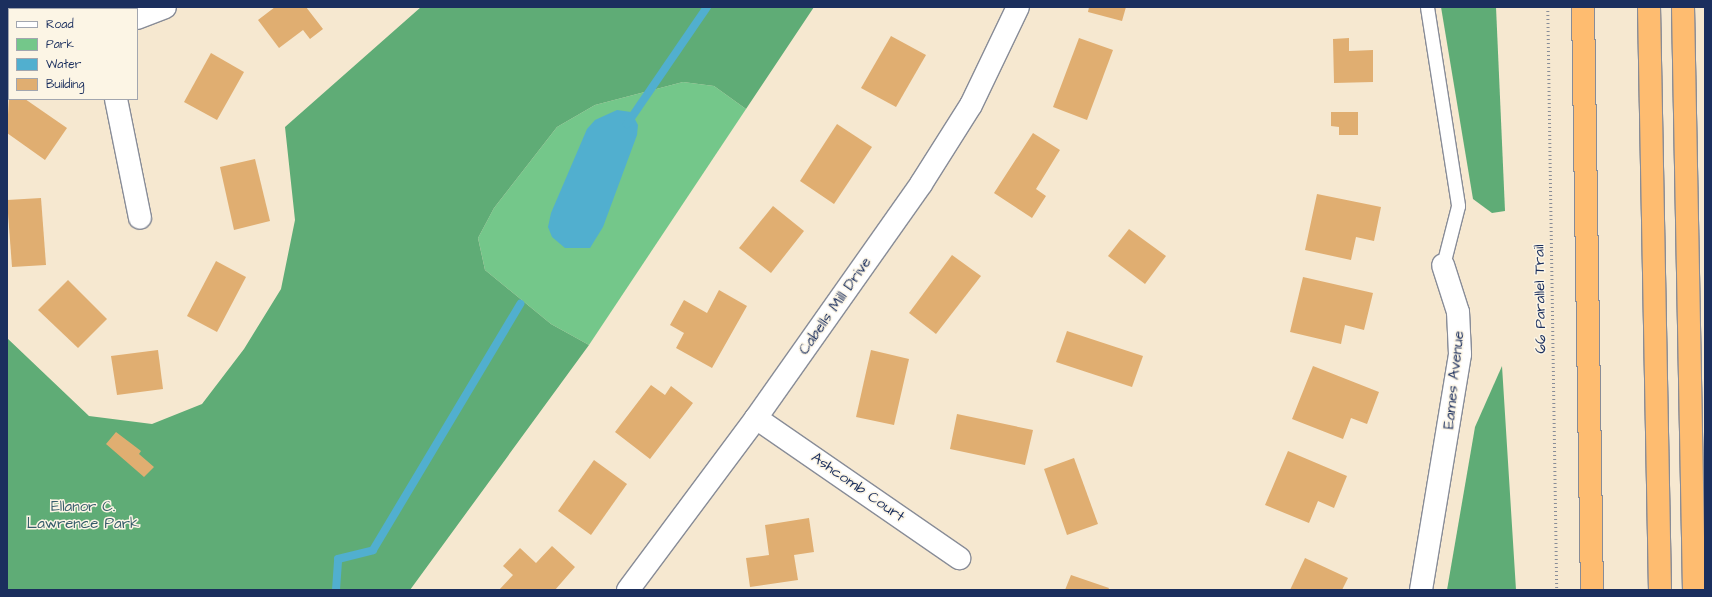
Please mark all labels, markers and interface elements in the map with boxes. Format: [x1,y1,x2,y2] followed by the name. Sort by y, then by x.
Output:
[8,8,138,100] legend
[46,16,74,33] text: Road
[46,36,74,53] text: Park
[46,56,81,73] text: Water
[46,76,84,93] text: Building
[1530,244,1550,354] street label: 66 Parallel Trail
[795,254,875,358] street label: Cabells Mill Drive
[1440,330,1468,430] street label: Eames Avenue
[808,448,908,526] street label: Ashcomb Court
[27,497,139,532] park label: Ellanor C. Lawrence Park

